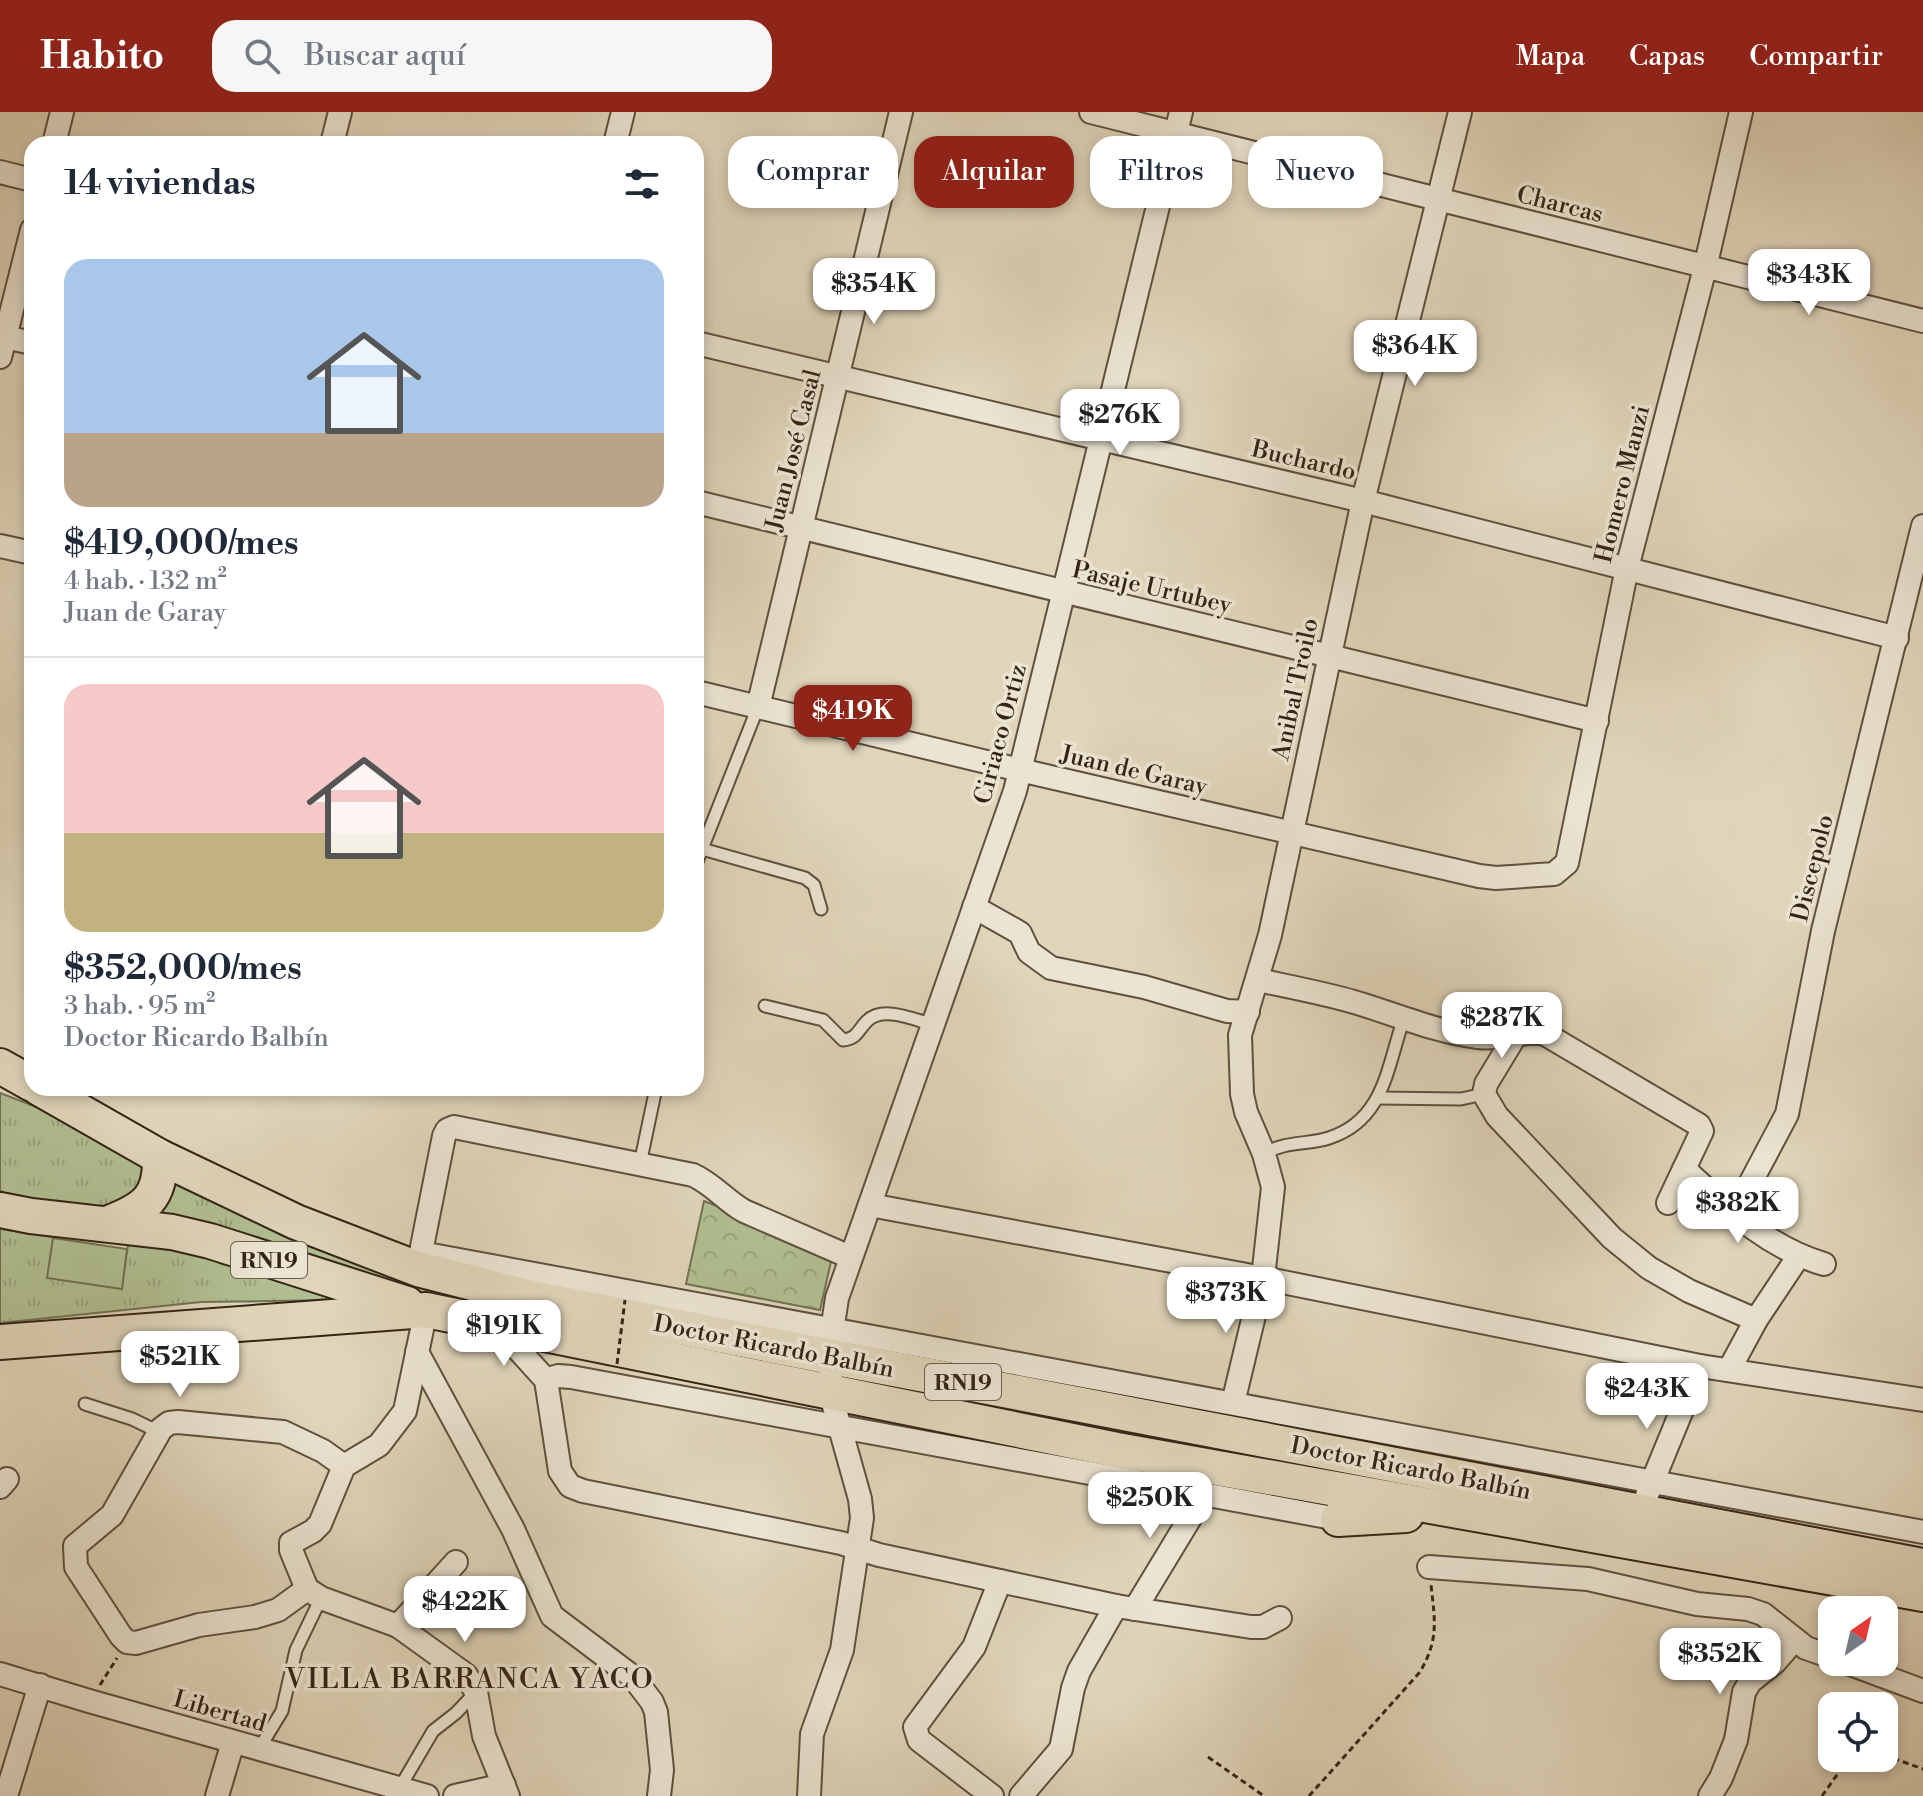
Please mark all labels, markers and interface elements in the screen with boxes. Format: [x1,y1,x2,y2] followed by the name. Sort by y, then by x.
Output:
[212,20,772,92] search box
[40,33,164,80] text: Habito
[240,34,284,78] icon: search
[304,37,466,75] text: Buscar aquí
[1516,39,1585,74] text: Mapa
[1629,39,1705,74] text: Capas
[1749,39,1883,74] text: Compartir
[728,136,898,208] chip: Comprar
[914,136,1074,208] chip: Alquilar
[1090,136,1232,208] chip: Filtros
[1248,136,1383,208] chip: Nuevo
[620,162,664,206] icon: filters
[64,163,256,205] text: 14 viviendas
[1514,180,1606,230] street label: Charcas
[1753,249,1865,317] pin: $343K
[818,258,930,326] pin: $354K
[1766,259,1852,291] text: $343K
[831,268,917,300] text: $354K
[292,311,436,455] icon: home
[1359,320,1471,388] pin: $364K
[1372,330,1458,362] text: $364K
[759,367,828,535] street label: Juan José Casal
[1064,389,1176,457] pin: $276K
[1078,399,1162,431] text: $276K
[1589,402,1657,566] street label: Homero Manzi
[1248,434,1359,488] street label: Buchardo
[64,523,299,565] text: $419,000/mes
[1069,555,1235,621] street label: Pasaje Urtubey
[64,565,227,597] text: 4 hab. · 132 m²
[64,597,226,629] text: Juan de Garay
[1266,615,1326,764] street label: Anibal Troilo
[968,661,1034,808] street label: Ciriaco Ortiz
[797,685,909,753] pin: $419K
[812,695,894,727] text: $419K
[292,736,436,880] icon: home
[1056,739,1210,803] street label: Juan de Garay
[1785,812,1841,925] street label: Discepolo
[64,948,302,990] text: $352,000/mes
[64,990,215,1022] text: 3 hab. · 95 m²
[1446,992,1558,1060] pin: $287K
[1460,1002,1544,1034] text: $287K
[64,1022,329,1054] text: Doctor Ricardo Balbín
[1682,1177,1794,1245] pin: $382K
[1696,1187,1781,1219] text: $382K
[231,1242,307,1278] road number: RN19
[1170,1267,1282,1335] pin: $373K
[1185,1277,1267,1309] text: $373K
[448,1300,560,1368] pin: $191K
[651,1309,897,1385] street label: Doctor Ricardo Balbín
[466,1310,542,1342] text: $191K
[124,1331,236,1399] pin: $521K
[139,1341,221,1373] text: $521K
[1591,1363,1703,1431] pin: $243K
[925,1364,1001,1400] road number: RN19
[1604,1373,1690,1405] text: $243K
[1288,1431,1534,1507] street label: Doctor Ricardo Balbín
[1094,1472,1206,1540] pin: $250K
[1106,1482,1194,1514] text: $250K
[409,1576,521,1644] pin: $422K
[422,1586,508,1618] text: $422K
[1818,1596,1898,1676] north arrow
[1818,1596,1898,1772] map controls
[1664,1628,1776,1696] pin: $352K
[1678,1638,1762,1670] text: $352K
[284,1662,655,1697] district label: VILLA BARRANCA YACO
[170,1684,270,1740] street label: Libertad
[1818,1692,1898,1772] button: locate

